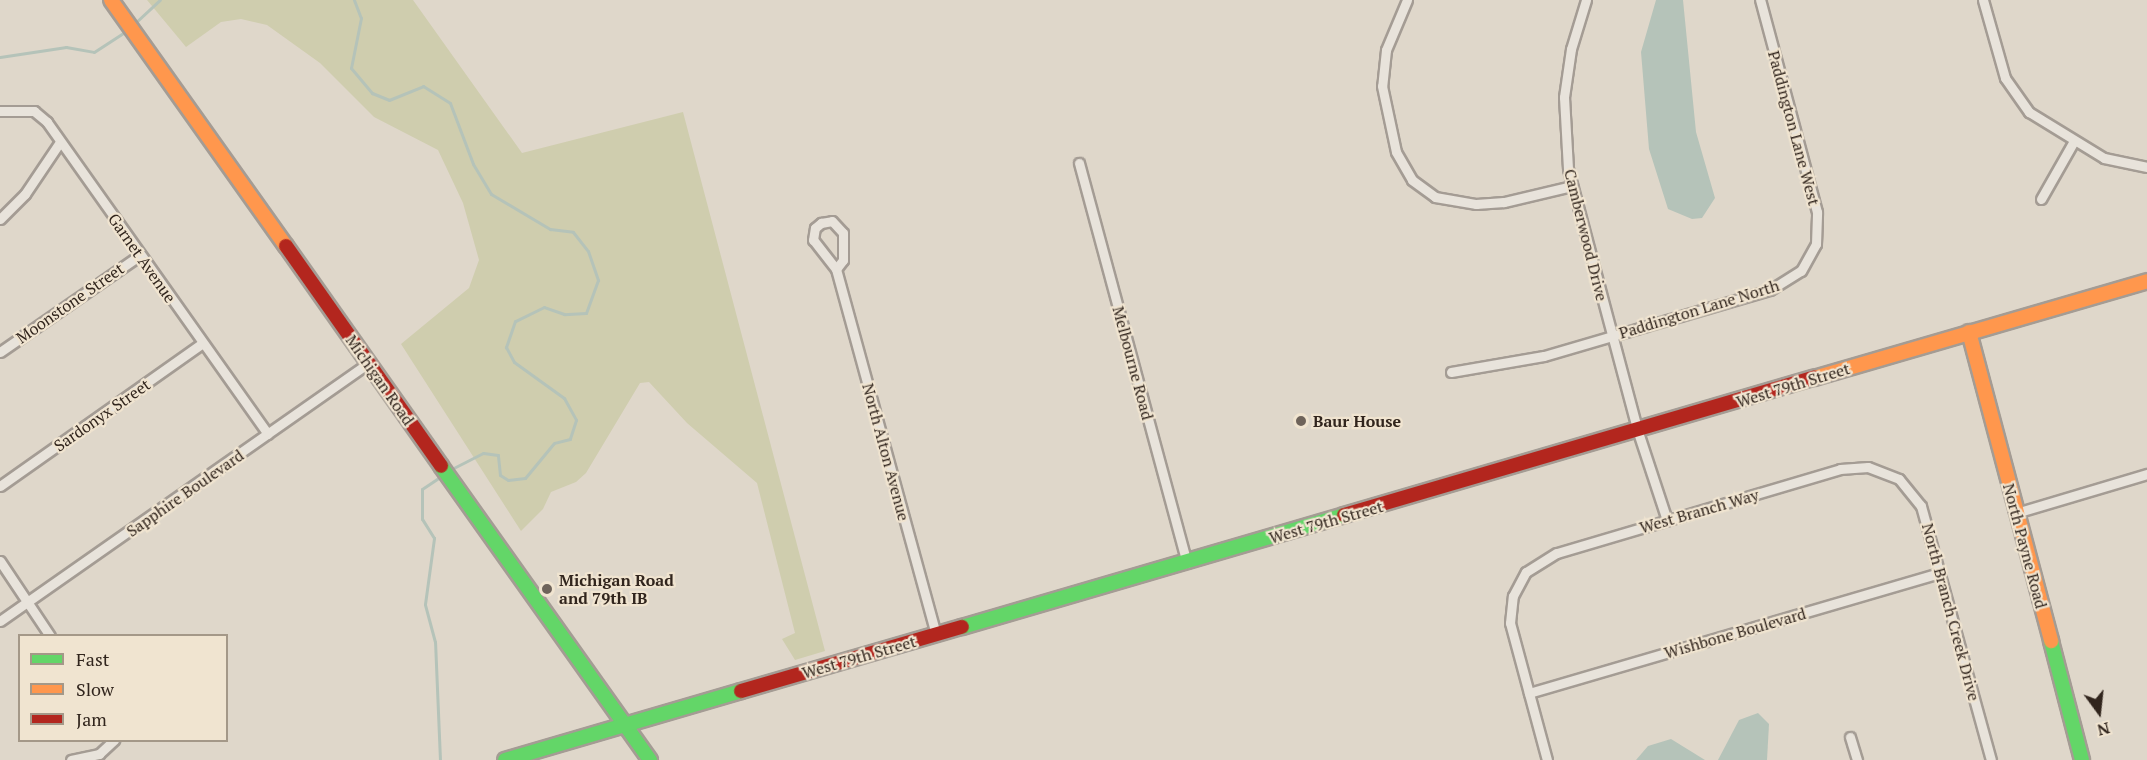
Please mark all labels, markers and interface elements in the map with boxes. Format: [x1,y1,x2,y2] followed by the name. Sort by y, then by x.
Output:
[1764,49,1824,207] street label: Paddington Lane West
[1560,167,1612,303] street label: Camberwood Drive
[104,209,180,307] street label: Garnet Avenue
[13,259,127,347] street label: Moonstone Street
[1617,275,1781,343] street label: Paddington Lane North
[1109,304,1157,422] street label: Melbourne Road
[342,331,418,429] street label: Michigan Road
[1734,359,1852,411] street label: West 79th Street
[50,375,154,455] street label: Sardonyx Street
[858,381,914,523] street label: North Alton Avenue
[1313,411,1401,431] place label: Baur House
[1294,414,1308,428] marker: Baur House
[123,445,247,541] street label: Sapphire Boulevard
[1999,481,2051,611] street label: North Payne Road
[1637,485,1761,537] street label: West Branch Way
[1267,497,1385,547] street label: West 79th Street
[1918,521,1984,703] street label: North Branch Creek Drive
[559,570,674,608] place label: Michigan Road and 79th IB
[540,582,554,596] marker: Michigan Road and 79th IB
[1662,604,1808,662] street label: Wishbone Boulevard
[800,632,918,682] street label: West 79th Street
[18,634,228,742] legend
[76,647,109,671] text: Fast
[76,677,114,701] text: Slow
[2069,682,2129,742] north arrow
[76,707,107,731] text: Jam
[2095,717,2112,742] text: N

